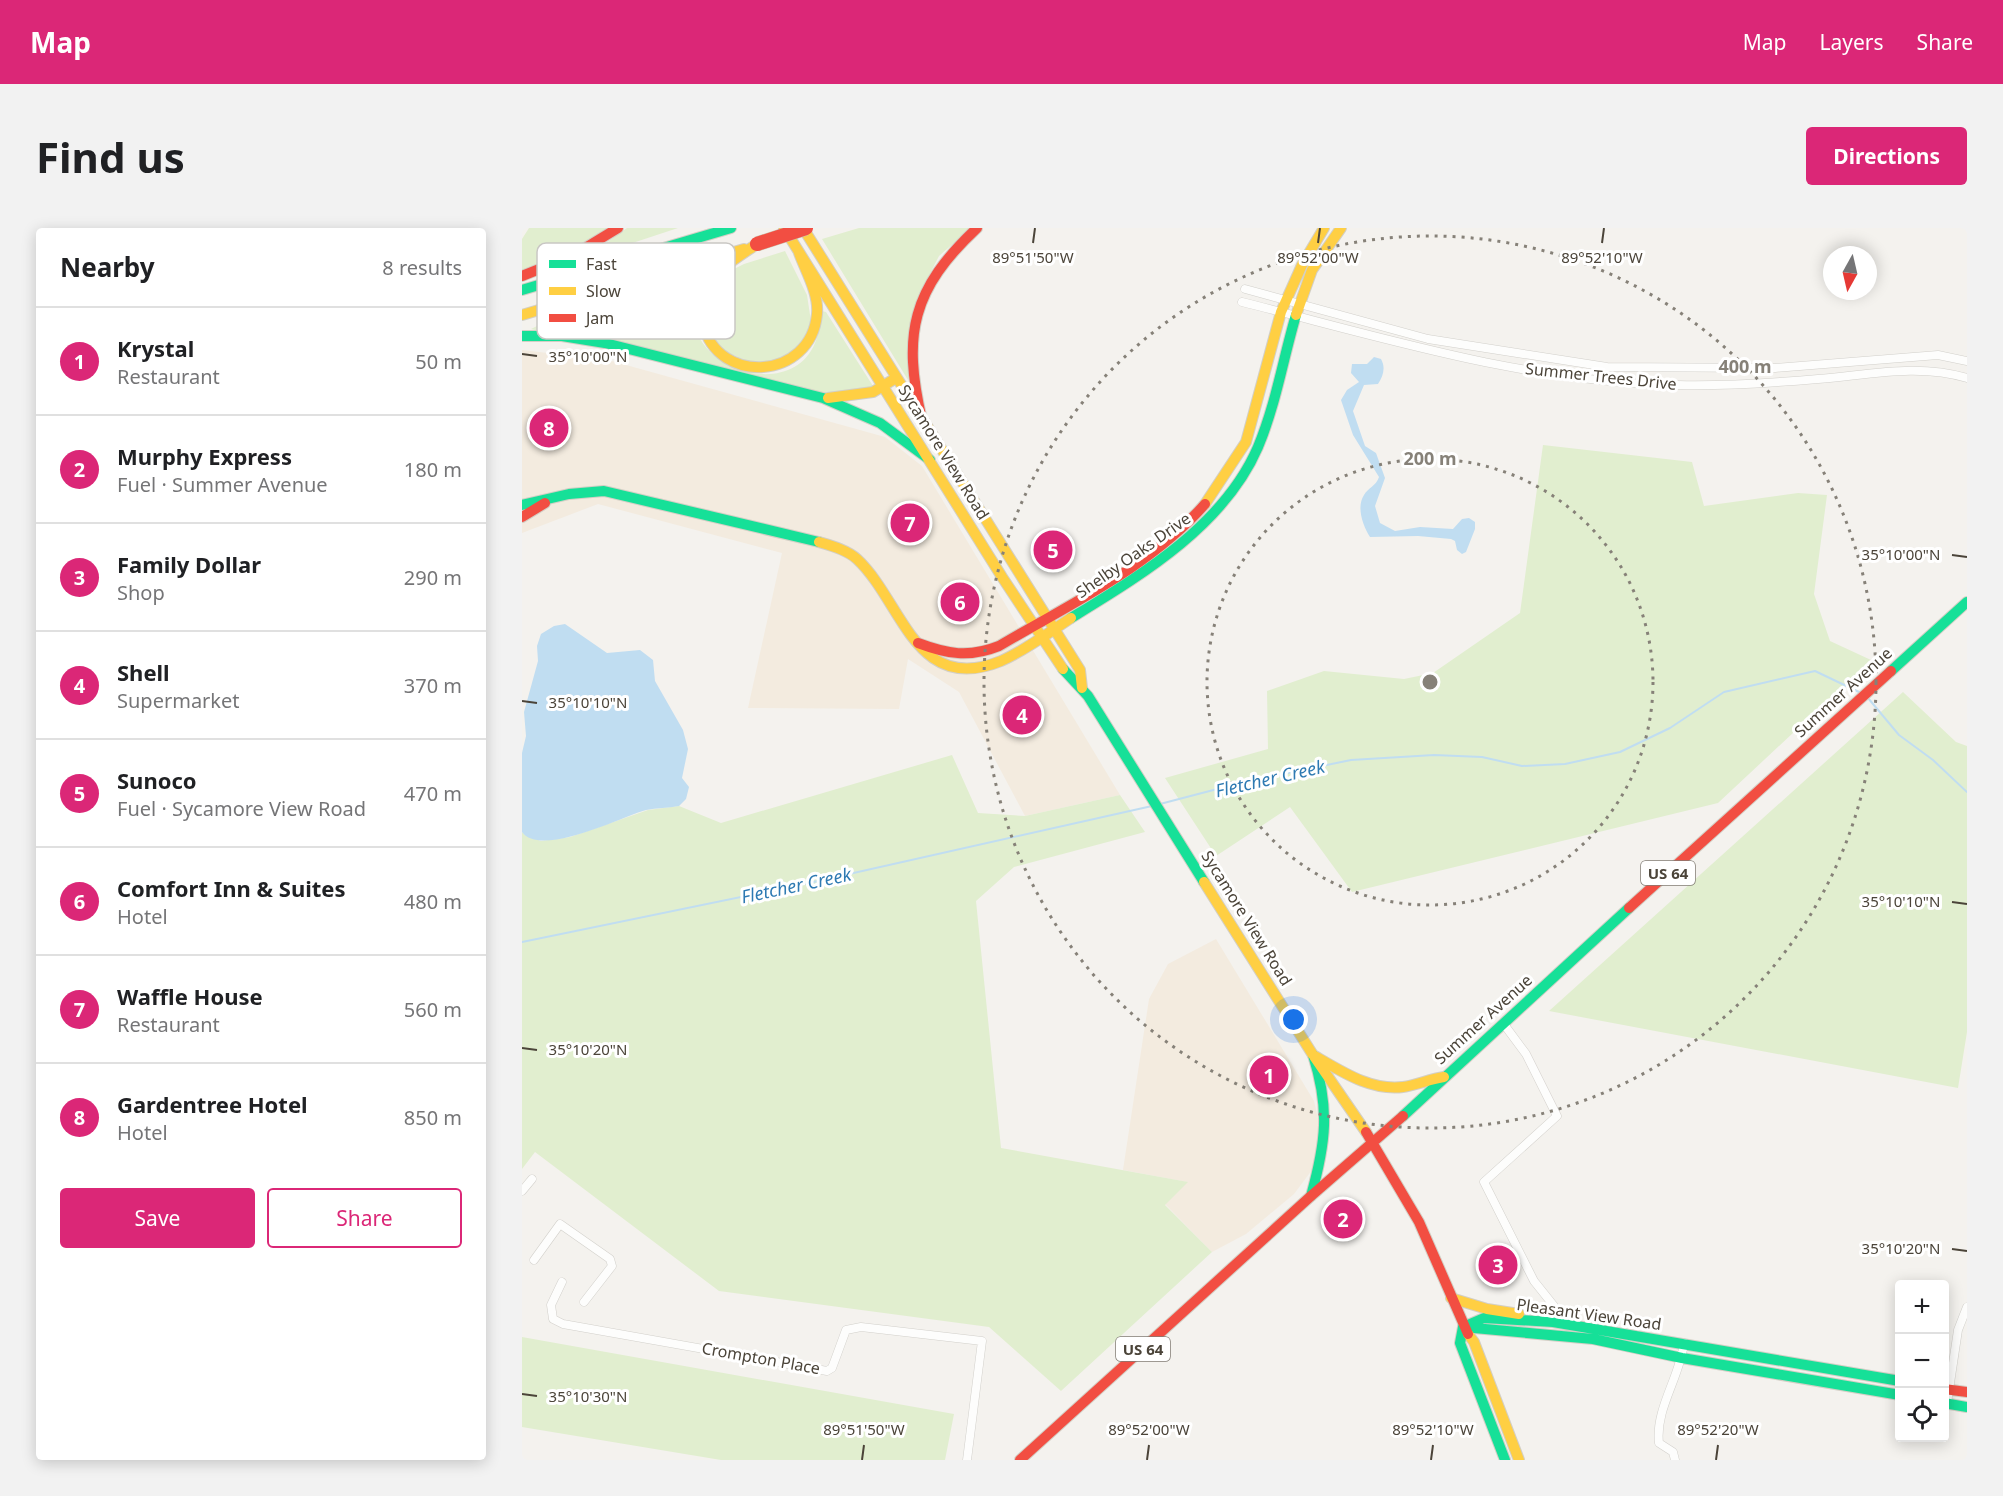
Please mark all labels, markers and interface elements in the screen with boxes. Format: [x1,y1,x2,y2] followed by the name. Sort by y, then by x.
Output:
[30,23,91,61] text: Map
[1743,28,1787,56] text: Map
[1820,28,1884,56] text: Layers
[1917,28,1973,56] text: Share
[1806,127,1967,185] button: Directions
[36,128,185,185] text: Find us
[537,243,735,339] legend
[1823,246,1877,300] north arrow
[992,247,1074,267] text: 89°51'50"W
[1277,247,1359,267] text: 89°52'00"W
[1561,247,1643,267] text: 89°52'10"W
[60,249,155,285] text: Nearby
[586,253,617,275] text: Fast
[382,254,462,281] text: 8 results
[586,280,621,302] text: Slow
[584,307,614,329] text: Jam
[117,333,194,363] text: Krystal
[549,346,627,366] text: 35°10'00"N
[74,348,85,375] text: 1
[415,348,462,375] text: 50 m
[1718,354,1772,378] text: 400 m
[1524,357,1678,395] street label: Summer Trees Drive
[117,363,220,390] text: Restaurant
[894,380,994,524] street label: Sycamore View Road
[530,406,568,450] pin: 8
[117,441,292,471] text: Murphy Express
[1403,446,1457,470] text: 200 m
[74,456,85,483] text: 2
[404,456,462,483] text: 180 m
[117,471,328,498] text: Fuel · Summer Avenue
[890,500,930,546] pin: 7
[1071,507,1195,603] street label: Shelby Oaks Drive
[1034,528,1072,572] pin: 5
[1862,544,1940,564] text: 35°10'00"N
[117,549,261,579] text: Family Dollar
[74,564,85,591] text: 3
[404,564,462,591] text: 290 m
[117,579,165,606] text: Shop
[940,580,980,625] pin: 6
[1789,642,1897,742] street label: Summer Avenue
[117,657,170,687] text: Shell
[74,672,85,699] text: 4
[404,672,462,699] text: 370 m
[1420,672,1440,692] centre of rings
[117,687,240,714] text: Supermarket
[549,692,627,712] text: 35°10'10"N
[1002,692,1042,738] pin: 4
[1213,753,1328,802] water label: Fletcher Creek
[117,765,197,795] text: Sunoco
[74,780,85,807] text: 5
[404,780,462,807] text: 470 m
[117,795,366,822] text: Fuel · Sycamore View Road
[1197,846,1297,990] street label: Sycamore View Road
[739,861,854,908] water label: Fletcher Creek
[1641,861,1695,885] road number: US 64
[117,873,346,903] text: Comfort Inn & Suites
[74,888,85,915] text: 6
[404,888,462,915] text: 480 m
[1862,891,1940,911] text: 35°10'10"N
[117,903,168,930] text: Hotel
[1429,969,1537,1069] street label: Summer Avenue
[117,981,263,1011] text: Waffle House
[74,996,85,1023] text: 7
[404,996,462,1023] text: 560 m
[1279,1005,1308,1034] your location
[117,1011,220,1038] text: Restaurant
[549,1039,627,1059] text: 35°10'20"N
[1250,1052,1288,1098] pin: 1
[117,1089,308,1119] text: Gardentree Hotel
[74,1104,85,1131] text: 8
[404,1104,462,1131] text: 850 m
[117,1119,168,1146] text: Hotel
[60,1188,255,1248] button: Save
[267,1188,462,1248] button: Share
[1324,1196,1362,1242] pin: 2
[1862,1238,1940,1258] text: 35°10'20"N
[1478,1242,1518,1288] pin: 3
[1895,1280,1949,1442] map controls
[1895,1280,1949,1334] button: +
[1515,1293,1663,1335] street label: Pleasant View Road
[1895,1334,1949,1388] button: −
[700,1337,822,1379] street label: Crompton Place
[1116,1337,1170,1361] road number: US 64
[549,1386,627,1406] text: 35°10'30"N
[1895,1388,1949,1442] button: locate
[823,1419,905,1439] text: 89°51'50"W
[1108,1419,1190,1439] text: 89°52'00"W
[1392,1419,1474,1439] text: 89°52'10"W
[1677,1419,1759,1439] text: 89°52'20"W

